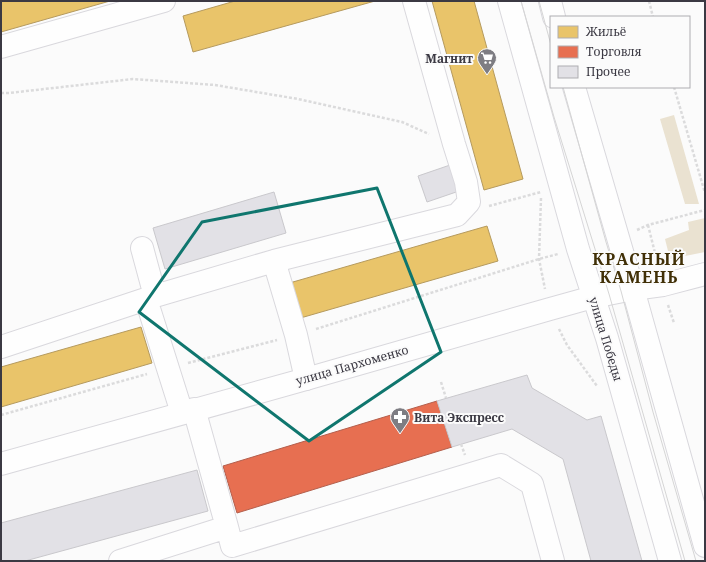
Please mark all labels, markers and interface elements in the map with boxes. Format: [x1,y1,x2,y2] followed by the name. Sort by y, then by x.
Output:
[550,16,690,88] legend
[585,23,626,40] text: Жильё
[586,43,642,60] text: Торговля
[476,47,498,75] supermarket icon: Магнит
[425,50,473,67] place label: Магнит
[586,63,630,80] text: Прочее
[592,248,686,288] district label: КРАСНЫЙ КАМЕНЬ
[585,295,627,383] street label: улица Победы
[294,341,410,389] street label: улица Пархоменко
[389,406,411,434] pharmacy icon: Вита Экспресс
[414,409,504,426] place label: Вита Экспресс

